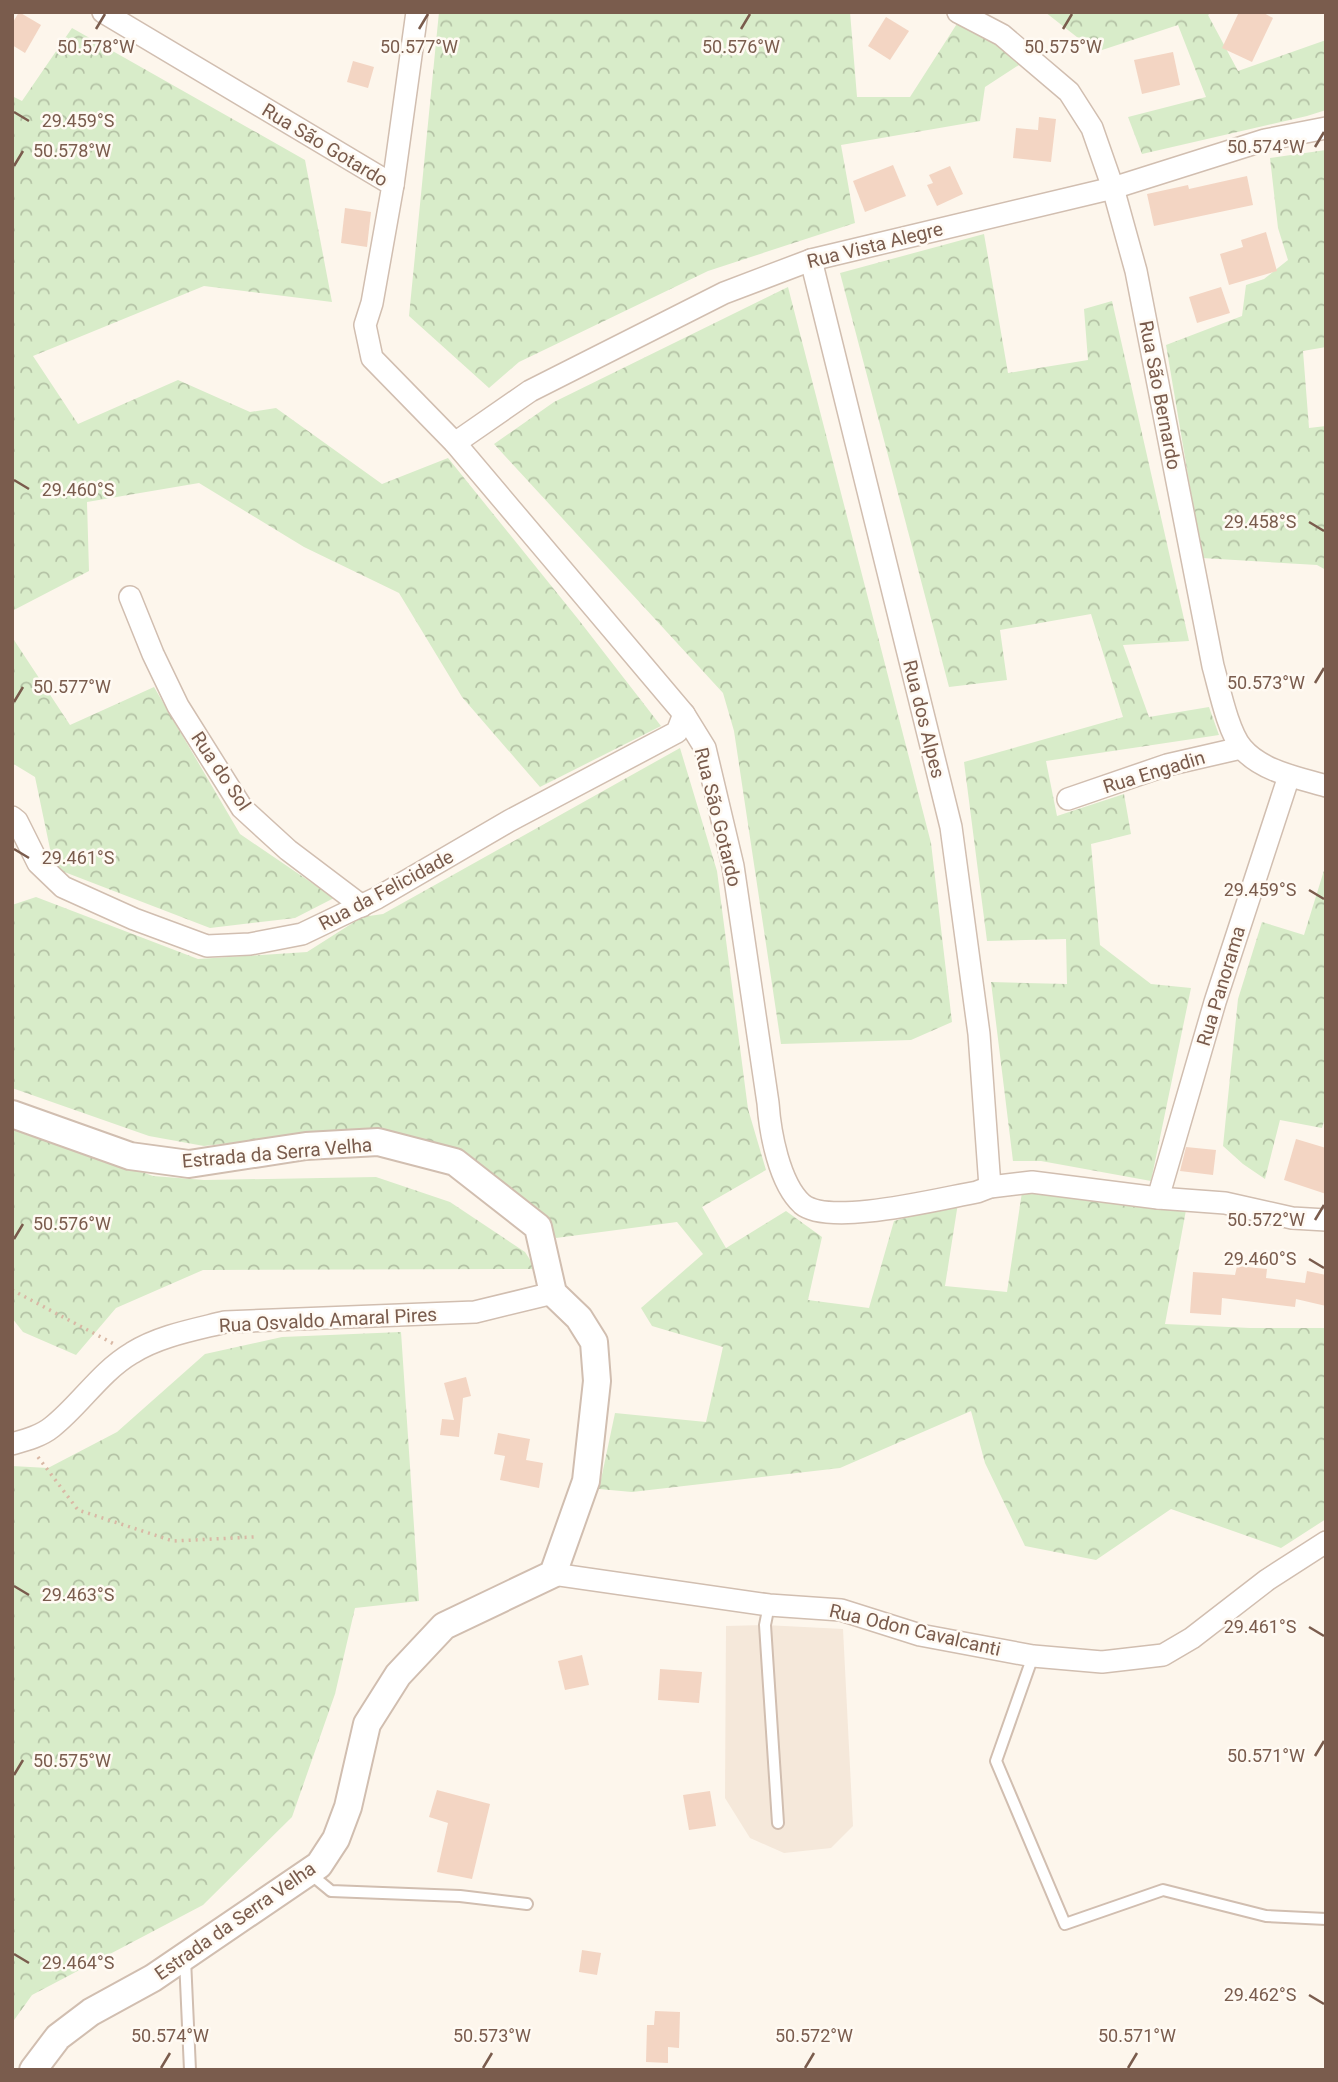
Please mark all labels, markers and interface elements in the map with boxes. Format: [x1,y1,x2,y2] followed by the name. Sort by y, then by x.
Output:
[57,36,135,57] text: 50.578°W
[380,36,458,57] text: 50.577°W
[702,36,780,57] text: 50.576°W
[1024,36,1102,57] text: 50.575°W
[258,98,392,192] street label: Rua São Gotardo
[42,110,115,131] text: 29.459°S
[1227,136,1305,157] text: 50.574°W
[33,140,111,161] text: 50.578°W
[805,217,945,273] street label: Rua Vista Alegre
[1134,319,1186,471] street label: Rua São Bernardo
[42,479,115,500] text: 29.460°S
[1224,511,1297,532] text: 29.458°S
[898,658,950,780] street label: Rua dos Alpes
[1227,672,1305,693] text: 50.573°W
[33,676,111,697] text: 50.577°W
[186,727,256,815] street label: Rua do Sol
[690,745,746,889] street label: Rua São Gotardo
[1100,746,1208,798] street label: Rua Engadin
[315,845,457,935] street label: Rua da Felicidade
[42,847,115,868] text: 29.461°S
[1224,879,1297,900] text: 29.459°S
[1192,923,1250,1049] street label: Rua Panorama
[181,1133,373,1173] street label: Estrada da Serra Velha
[1227,1209,1305,1230] text: 50.572°W
[33,1213,111,1234] text: 50.576°W
[1224,1248,1297,1269] text: 29.460°S
[218,1303,438,1337] street label: Rua Osvaldo Amaral Pires
[42,1584,115,1605] text: 29.463°S
[827,1599,1003,1661] street label: Rua Odon Cavalcanti
[1224,1616,1297,1637] text: 29.461°S
[1227,1745,1305,1766] text: 50.571°W
[33,1750,111,1771] text: 50.575°W
[150,1857,320,1985] street label: Estrada da Serra Velha
[42,1952,115,1973] text: 29.464°S
[1224,1984,1297,2005] text: 29.462°S
[131,2025,209,2046] text: 50.574°W
[453,2025,531,2046] text: 50.573°W
[775,2025,853,2046] text: 50.572°W
[1098,2025,1176,2046] text: 50.571°W

